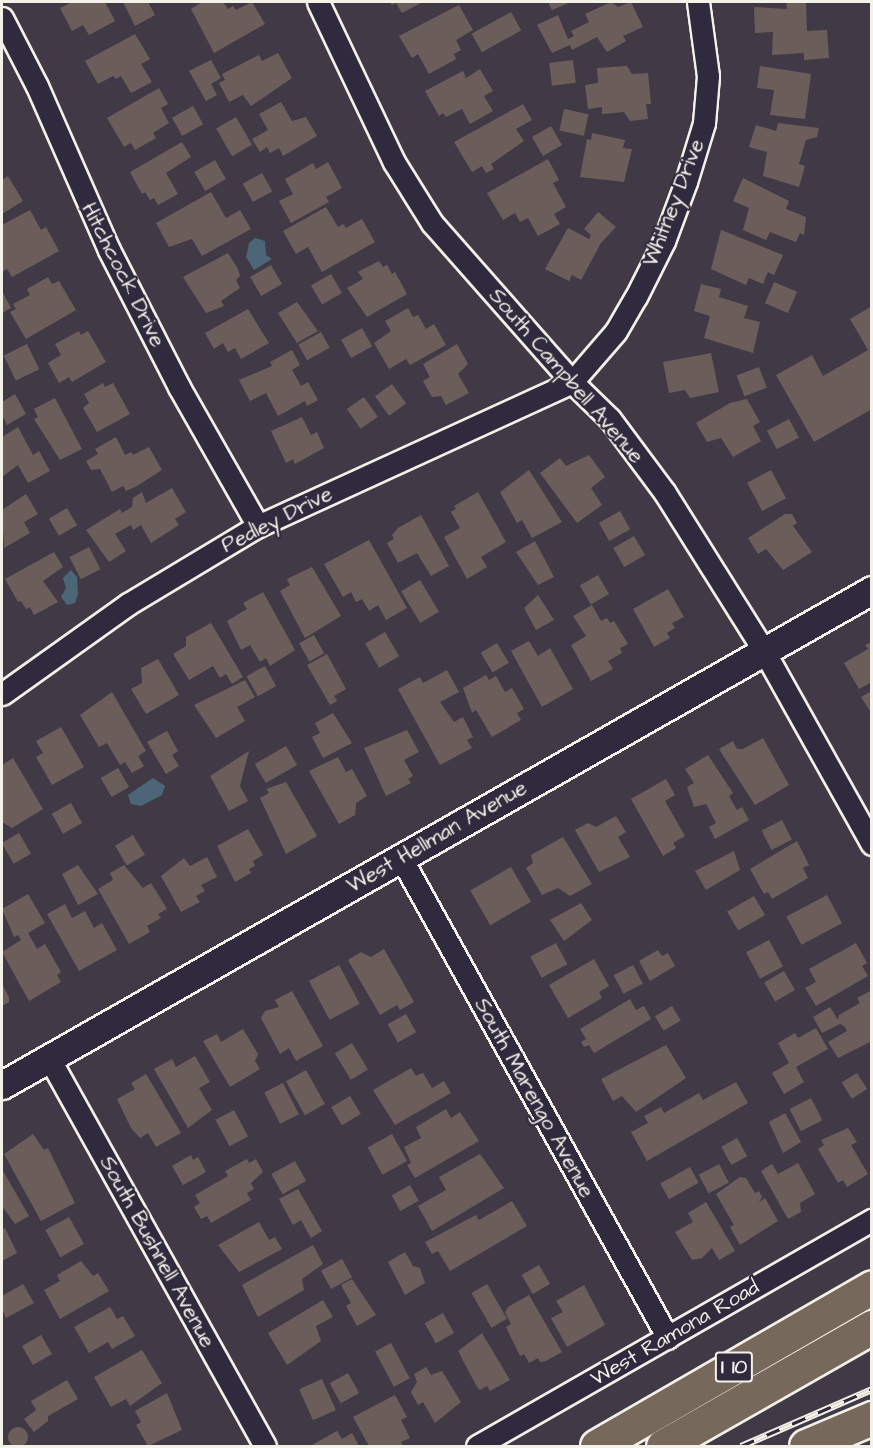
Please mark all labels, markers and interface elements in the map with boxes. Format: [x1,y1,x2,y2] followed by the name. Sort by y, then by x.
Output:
[638,136,710,270] street label: Whitney Drive
[76,199,170,351] street label: Hitchcock Drive
[483,283,649,469] street label: South Campbell Avenue
[217,481,337,559] street label: Pedley Drive
[343,775,531,899] street label: West Hellman Avenue
[469,994,599,1202] street label: South Marengo Avenue
[94,1152,220,1352] street label: South Bushnell Avenue
[586,1275,764,1391] street label: West Ramona Road
[714,1350,754,1384] road number: I 10

